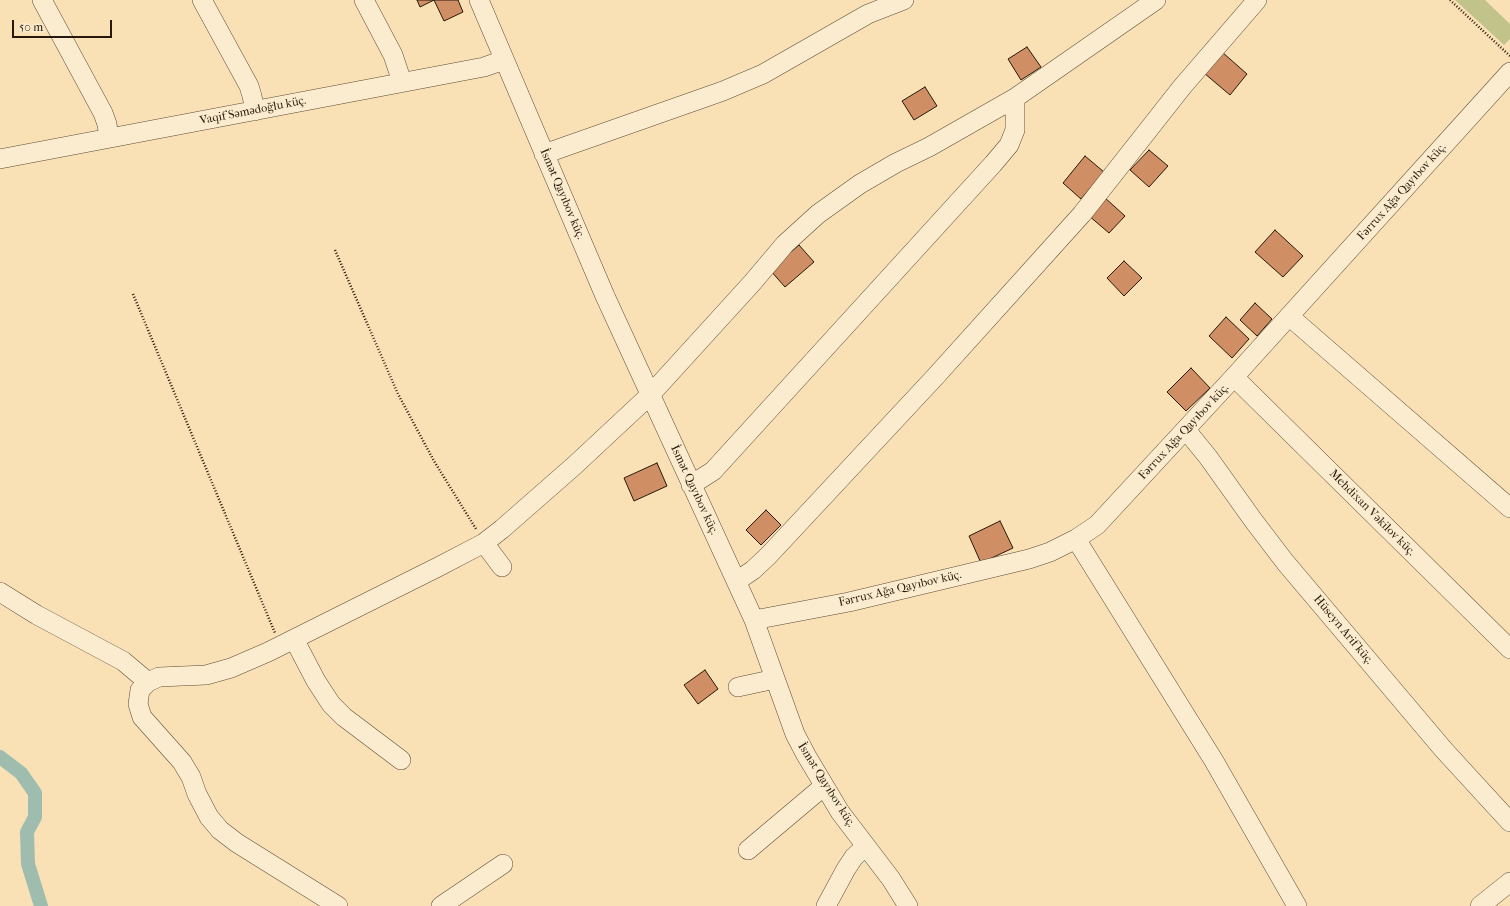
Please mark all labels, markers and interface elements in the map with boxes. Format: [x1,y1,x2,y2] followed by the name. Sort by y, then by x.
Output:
[14,12,114,38] scale bar
[19,20,43,34] text: 50 m
[199,94,307,128] street label: Vaqif Səmədoğlu küç.
[1355,140,1449,244] street label: Fərrux Ağa Qayıbov küç.
[536,146,588,242] street label: İsmət Qayıbov küç.
[1136,381,1232,483] street label: Fərrux Ağa Qayıbov küç.
[667,443,721,537] street label: İsmət Qayıbov küç.
[1326,467,1418,559] street label: Mehdixan Vəkilov küç.
[837,568,963,610] street label: Fərrux Ağa Qayıbov küç.
[1310,593,1376,667] street label: Hüseyn Arif küç.
[794,740,858,830] street label: İsmət Qayıbov küç.

